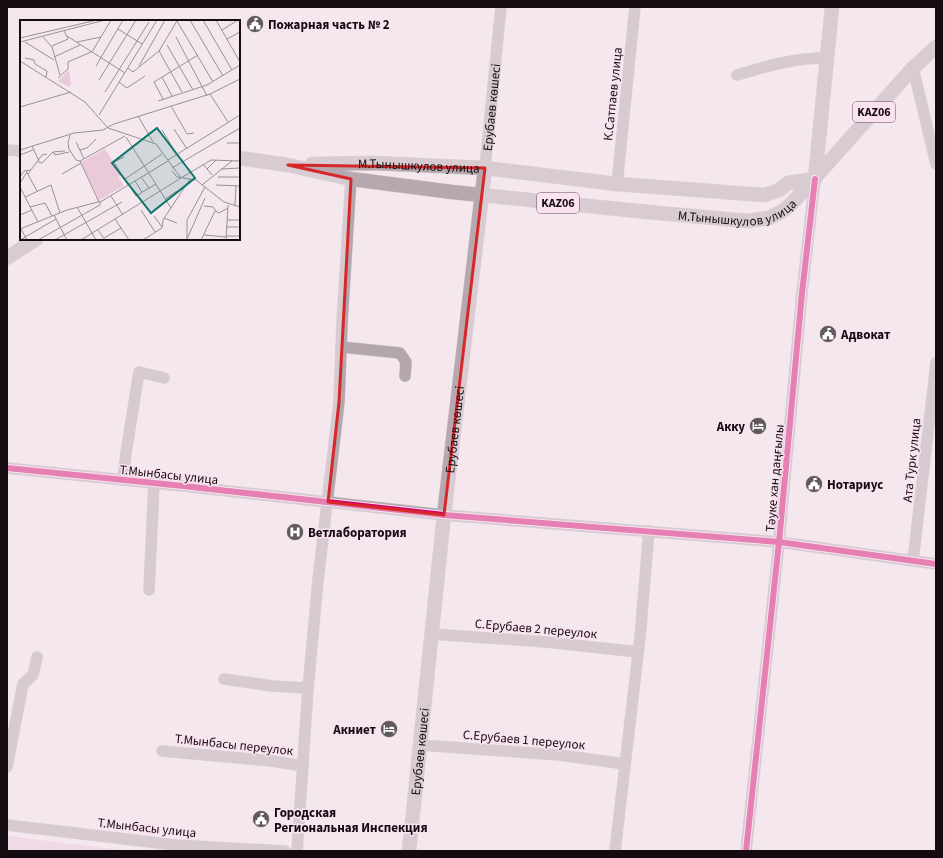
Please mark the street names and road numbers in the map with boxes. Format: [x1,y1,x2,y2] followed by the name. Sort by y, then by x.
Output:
[599,46,627,142] street label: К.Сатпаев улица
[479,63,505,152] street label: Ерубаев көшесі
[853,102,895,122] road number: KАZ06
[358,155,480,178] street label: М.Тынышкулов улица
[537,193,579,213] road number: KАZ06
[677,195,801,231] street label: М.Тынышкулов улица
[441,385,469,474] street label: Ерубаев көшесі
[899,417,925,503] street label: Ата Турк улица
[761,424,789,533] street label: Тәуке хан даңғылы
[119,461,219,489] street label: Т.Мынбасы улица
[474,615,598,643] street label: С.Ерубаев 2 переулок
[407,707,434,796] street label: Ерубаев көшесі
[462,726,586,754] street label: С.Ерубаев 1 переулок
[174,730,294,760] street label: Т.Мынбасы переулок
[97,814,197,842] street label: Т.Мынбасы улица

